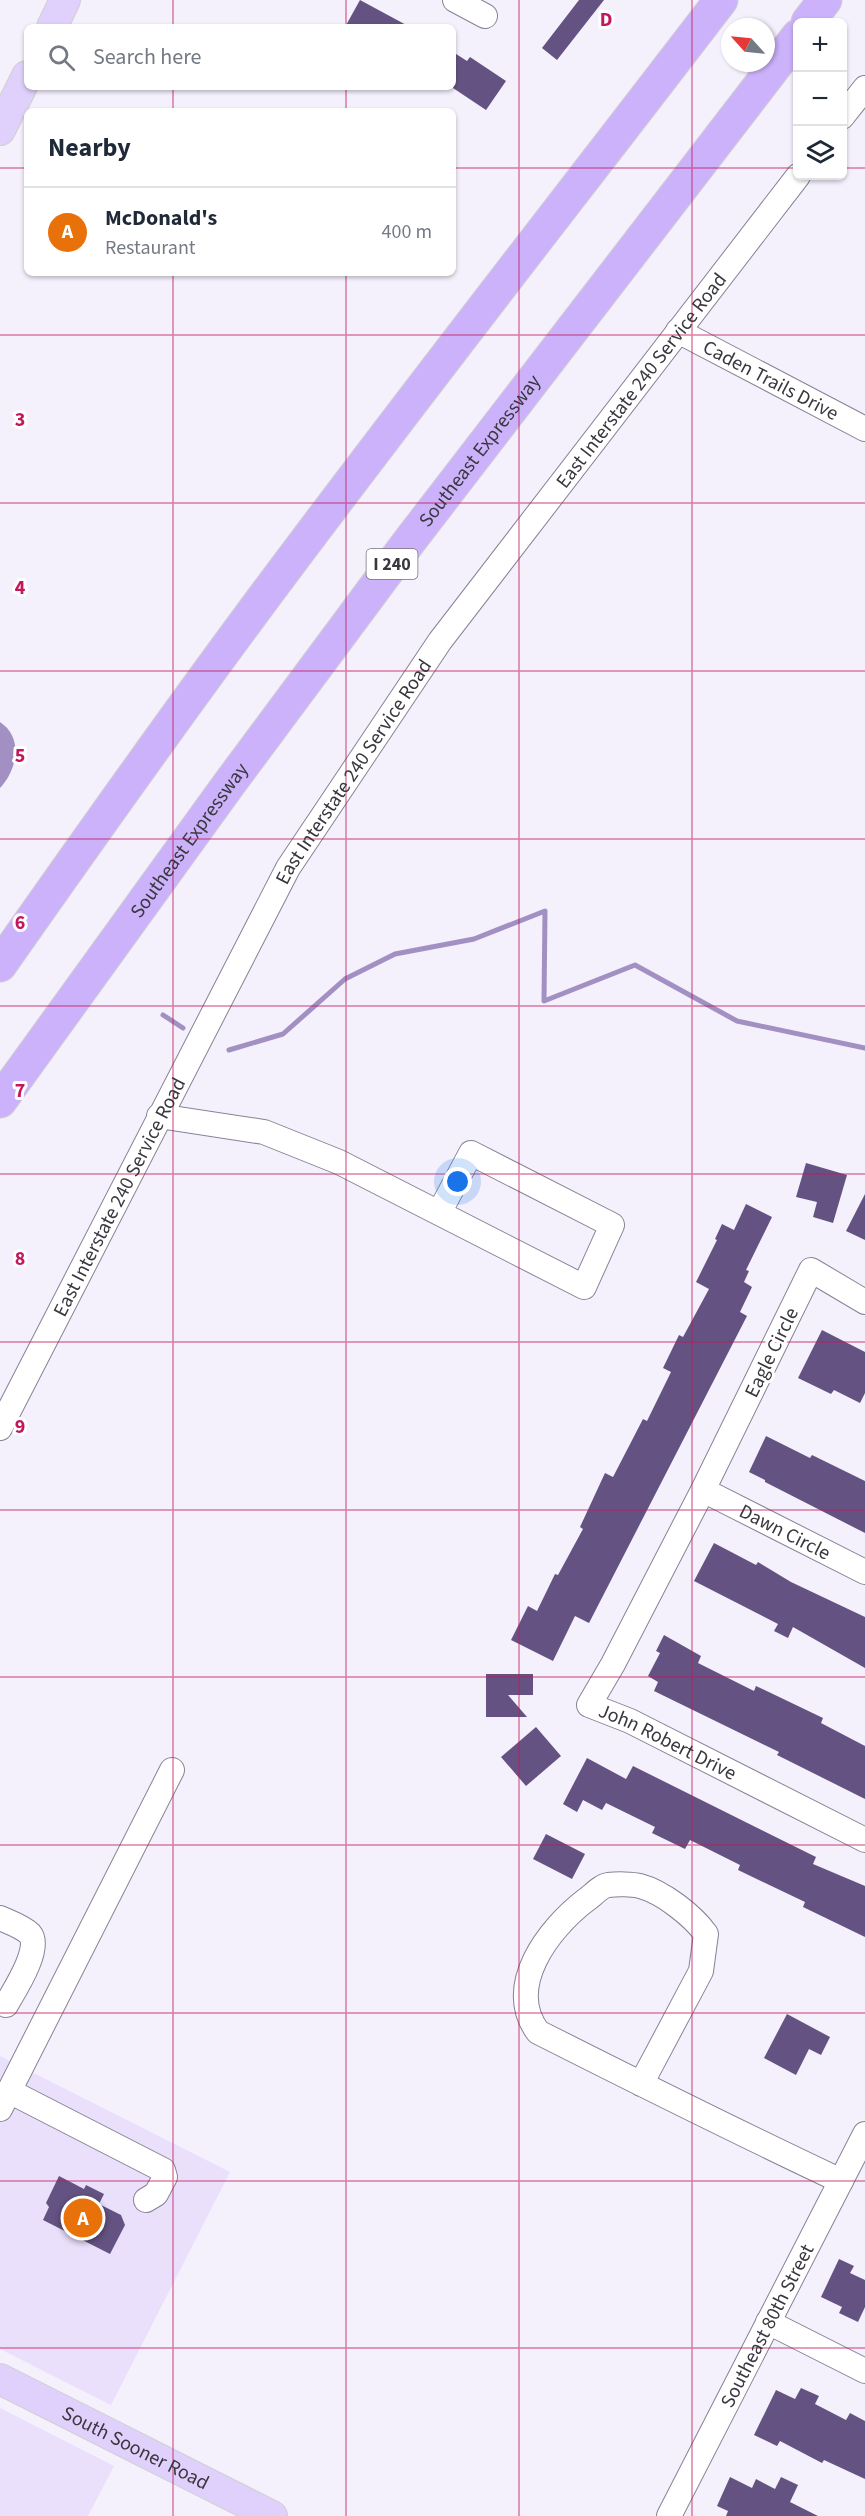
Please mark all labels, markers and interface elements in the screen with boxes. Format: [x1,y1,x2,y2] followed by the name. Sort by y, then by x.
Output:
[600,6,612,34] text: D
[721,18,775,72] north arrow
[793,18,847,180] map controls
[793,18,847,72] button: +
[24,24,456,90] search box
[45,41,78,74] icon: search
[93,41,201,73] text: Search here
[793,72,847,126] button: −
[793,126,847,180] button: layers
[48,129,131,166] text: Nearby
[105,202,217,234] text: McDonald's
[62,218,73,246] text: A
[382,218,432,246] text: 400 m
[105,234,196,262] text: Restaurant
[550,267,734,494] street label: East Interstate 240 Service Road
[698,333,843,428] street label: Caden Trails Drive
[412,368,548,533] street label: Southeast Expressway
[15,406,25,434] text: 3
[366,549,418,579] road number: I 240
[15,574,26,602] text: 4
[269,654,439,889] street label: East Interstate 240 Service Road
[15,742,25,770] text: 5
[124,757,256,924] street label: Southeast Expressway
[15,909,25,937] text: 6
[47,1073,193,1322] street label: East Interstate 240 Service Road
[15,1077,25,1105] text: 7
[443,1167,472,1196] your location
[15,1245,25,1273] text: 8
[738,1303,806,1402] street label: Eagle Circle
[15,1413,25,1441] text: 9
[734,1498,835,1567] street label: Dawn Circle
[594,1697,741,1788] street label: John Robert Drive
[64,2196,103,2240] pin: A
[714,2239,821,2413] street label: Southeast 80th Street
[57,2399,214,2497] street label: South Sooner Road

